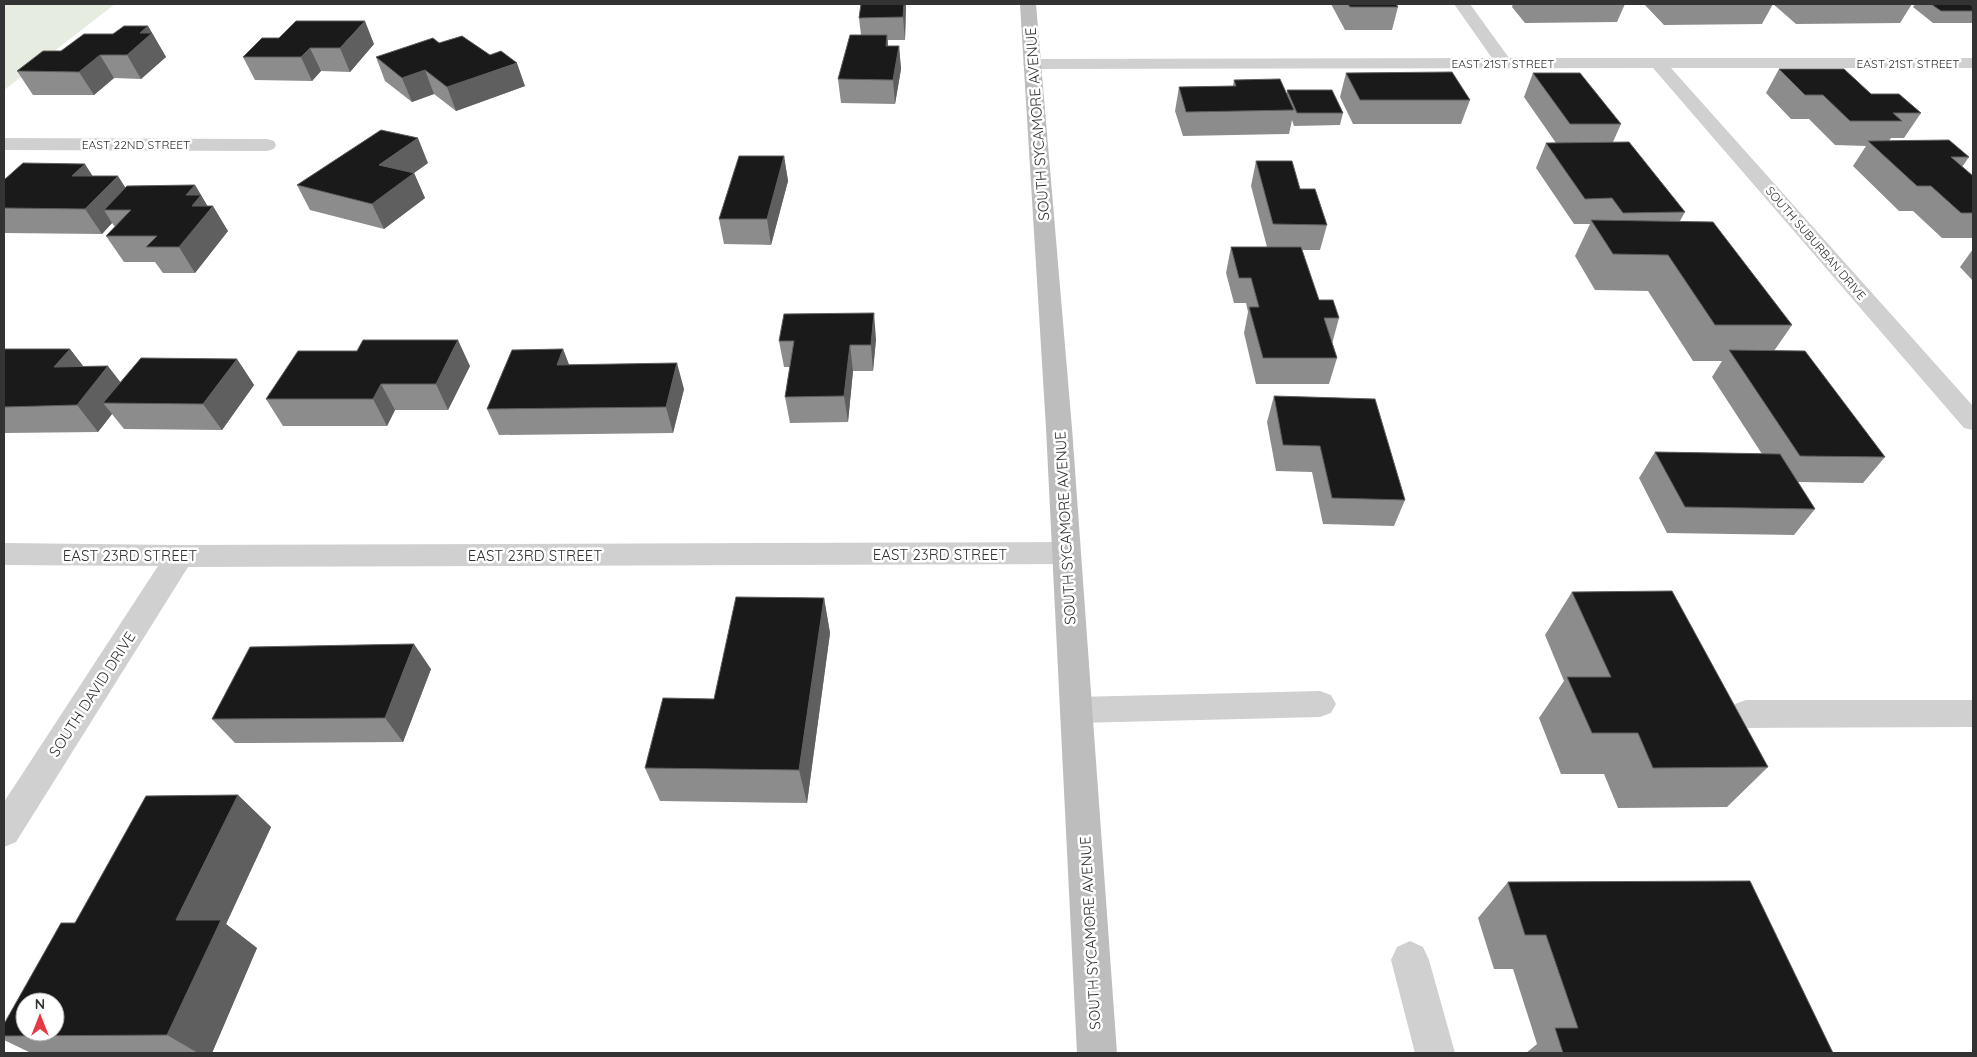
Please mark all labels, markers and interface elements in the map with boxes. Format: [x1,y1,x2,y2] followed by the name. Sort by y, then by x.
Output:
[1021,27,1053,221] street label: SOUTH SYCAMORE AVENUE
[1451,56,1555,71] street label: EAST 21ST STREET
[1856,56,1960,71] street label: EAST 21ST STREET
[82,137,190,152] street label: EAST 22ND STREET
[1763,183,1869,303] street label: SOUTH SUBURBAN DRIVE
[1050,431,1080,625] street label: SOUTH SYCAMORE AVENUE
[873,545,1007,564] street label: EAST 23RD STREET
[63,546,197,565] street label: EAST 23RD STREET
[468,546,602,565] street label: EAST 23RD STREET
[44,628,140,760] street label: SOUTH DAVID DRIVE
[1075,836,1105,1030] street label: SOUTH SYCAMORE AVENUE
[15,992,65,1042] north arrow
[35,995,45,1013] text: N

